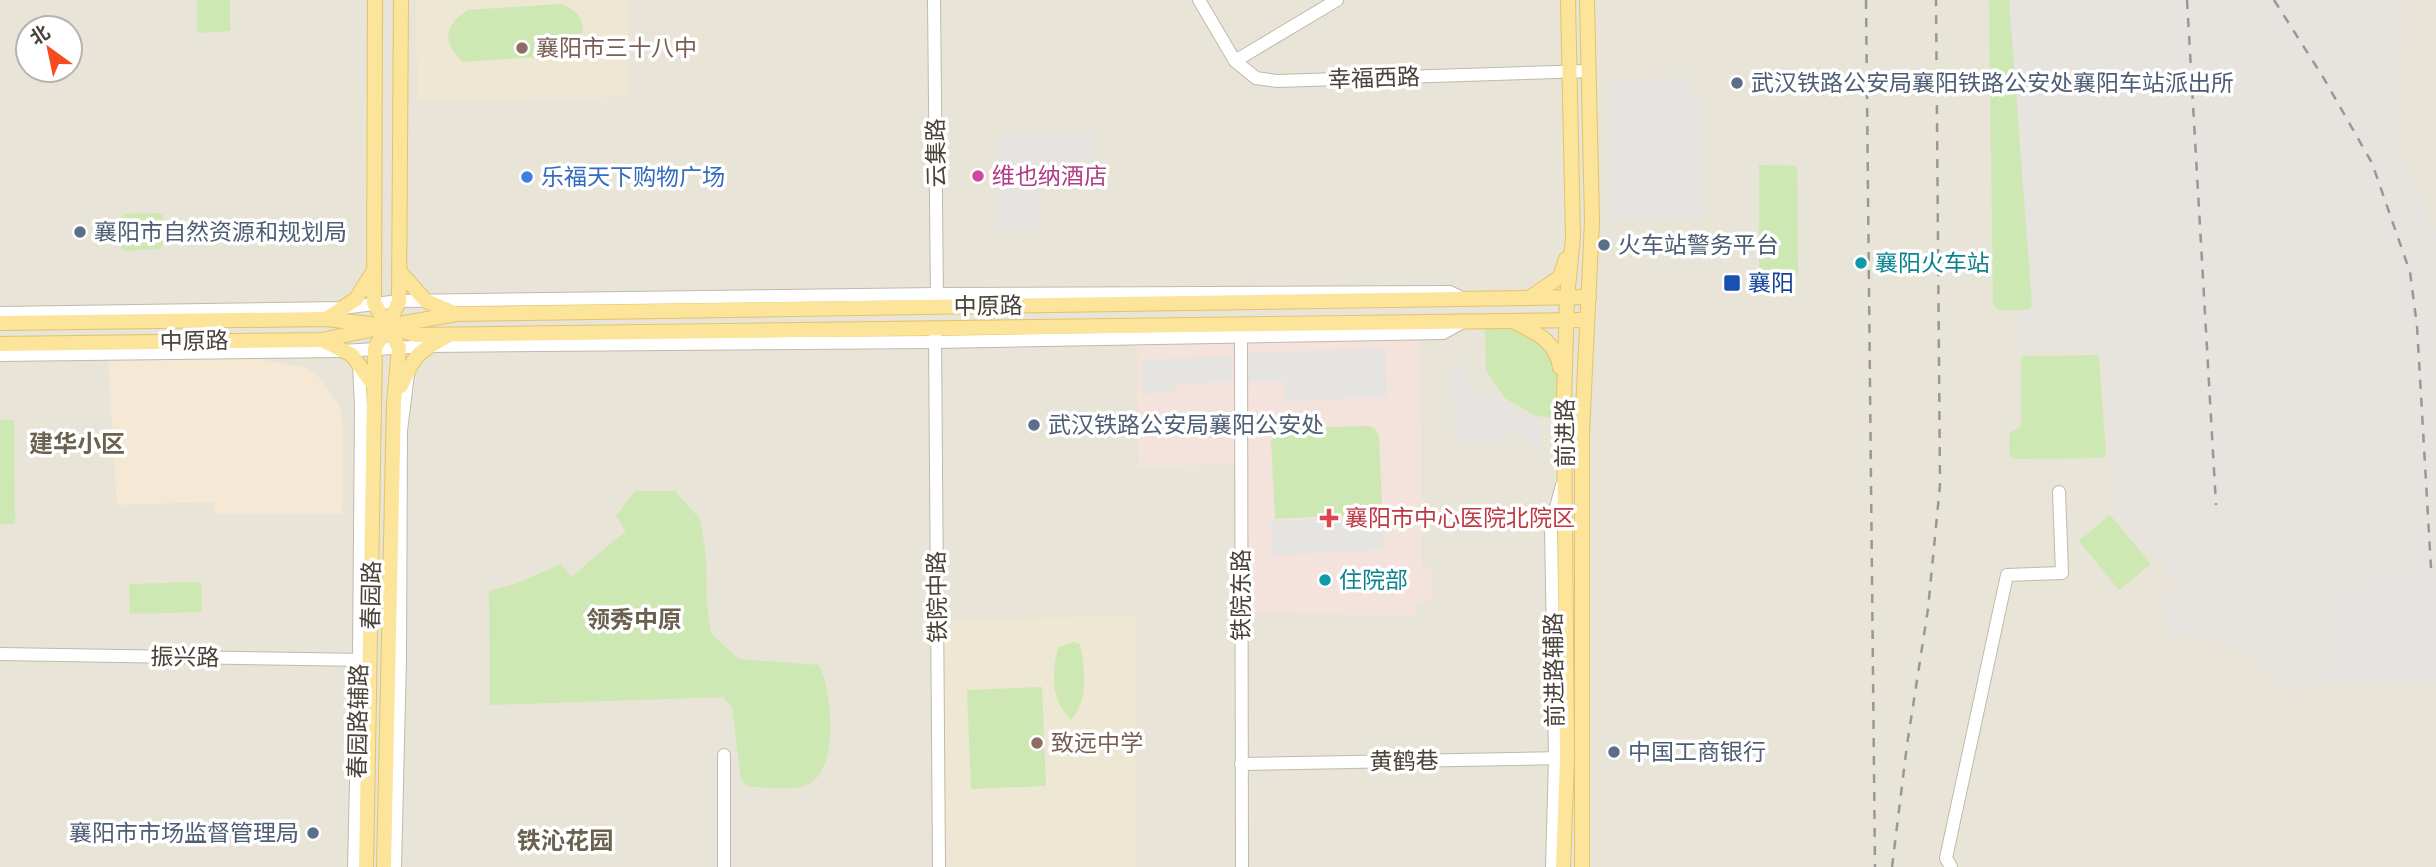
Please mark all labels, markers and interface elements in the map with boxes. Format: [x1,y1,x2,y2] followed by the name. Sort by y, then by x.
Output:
[14,14,84,84] north arrow
[26,20,54,50] text: 北
[536,35,697,62] place label: 襄阳市三十八中
[514,40,530,56] marker: 襄阳市三十八中
[1328,63,1420,94] street label: 幸福西路
[1751,70,2234,97] place label: 武汉铁路公安局襄阳铁路公安处襄阳车站派出所
[1729,75,1745,91] marker: 武汉铁路公安局襄阳铁路公安处襄阳车站派出所
[922,118,951,188] street label: 云集路
[992,163,1107,190] place label: 维也纳酒店
[541,164,725,191] place label: 乐福天下购物广场
[970,168,986,184] marker: 维也纳酒店
[519,169,535,185] marker: 乐福天下购物广场
[94,219,347,246] place label: 襄阳市自然资源和规划局
[72,224,88,240] marker: 襄阳市自然资源和规划局
[1618,232,1779,259] place label: 火车站警务平台
[1596,237,1612,253] marker: 火车站警务平台
[1875,250,1990,277] place label: 襄阳火车站
[1853,255,1869,271] marker: 襄阳火车站
[1748,270,1794,297] place label: 襄阳
[1722,273,1742,293] marker: 襄阳
[953,292,1023,321] street label: 中原路
[159,327,229,356] street label: 中原路
[1552,399,1579,468] street label: 前进路
[1048,412,1324,439] place label: 武汉铁路公安局襄阳公安处
[1026,417,1042,433] marker: 武汉铁路公安局襄阳公安处
[29,430,125,458] district label: 建华小区
[1345,505,1575,532] place label: 襄阳市中心医院北院区
[1319,508,1339,528] marker: 襄阳市中心医院北院区
[1228,549,1255,641] street label: 铁院东路
[923,551,952,643] street label: 铁院中路
[357,560,386,630] street label: 春园路
[1339,567,1408,594] place label: 住院部
[1317,572,1333,588] marker: 住院部
[586,606,682,634] district label: 领秀中原
[1540,612,1569,728] street label: 前进路辅路
[150,643,220,672] street label: 振兴路
[344,663,373,779] street label: 春园路辅路
[1051,730,1143,757] place label: 致远中学
[1029,735,1045,751] marker: 致远中学
[1628,739,1766,766] place label: 中国工商银行
[1606,744,1622,760] marker: 中国工商银行
[1369,747,1439,776] street label: 黄鹤巷
[69,820,299,847] place label: 襄阳市市场监督管理局
[305,825,321,841] marker: 襄阳市市场监督管理局
[517,827,613,855] district label: 铁沁花园

